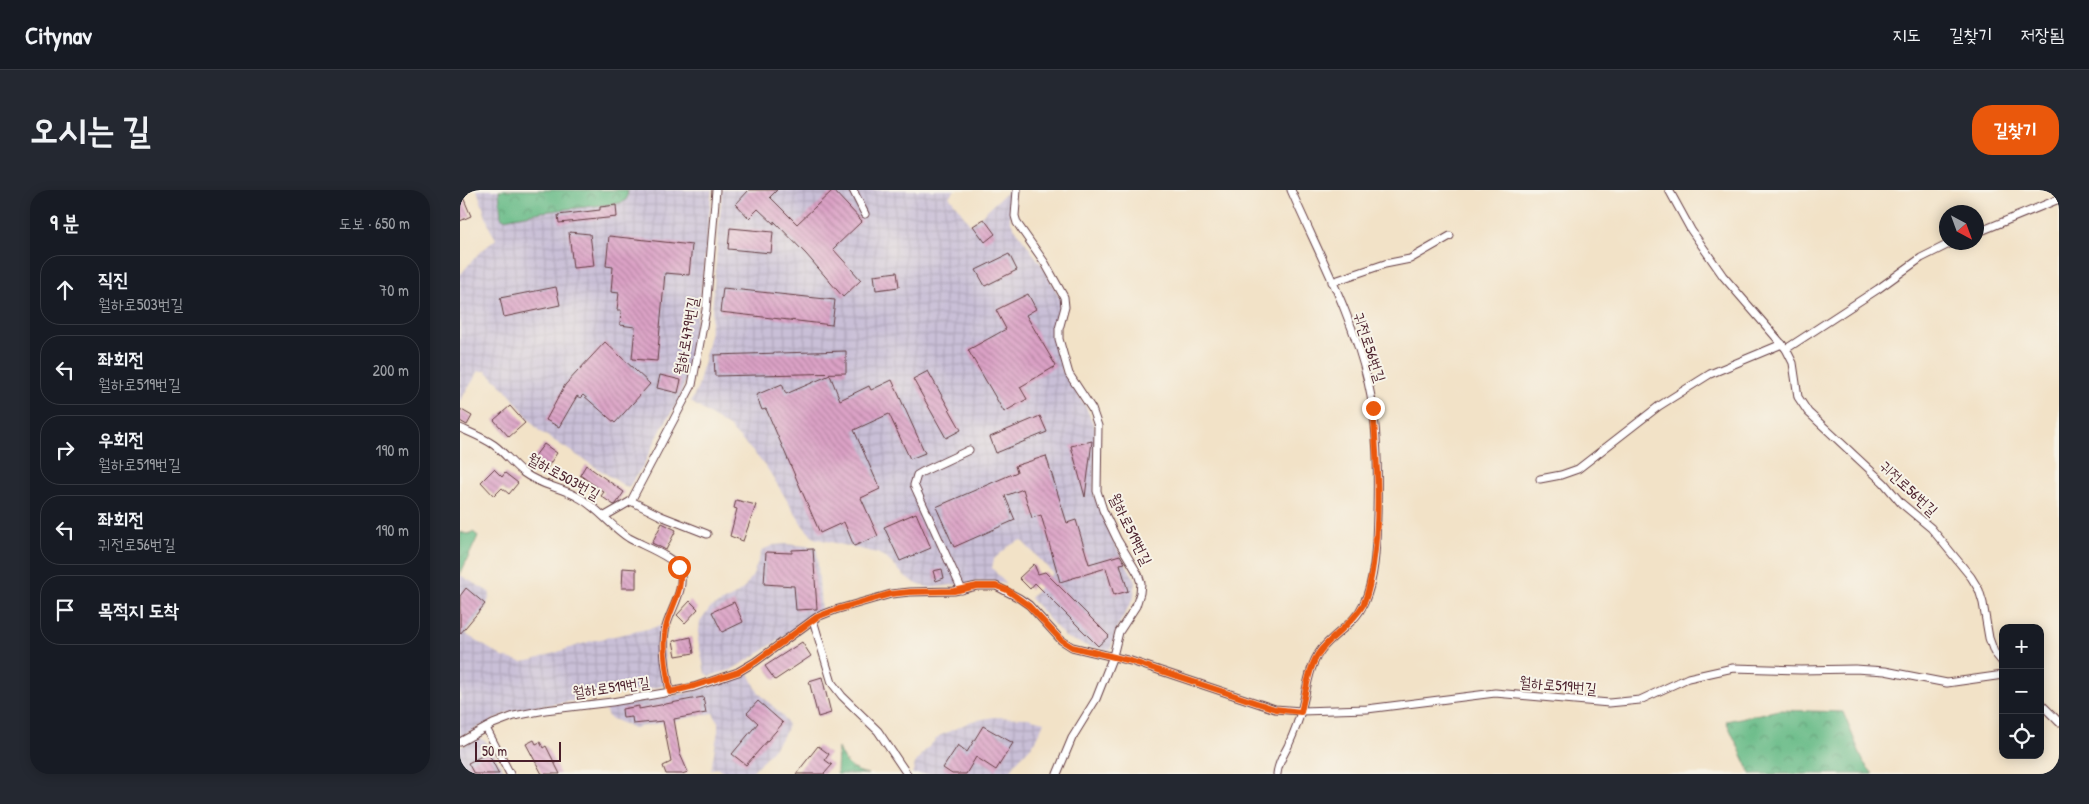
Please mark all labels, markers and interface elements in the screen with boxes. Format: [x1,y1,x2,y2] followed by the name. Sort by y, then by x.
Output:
[25,19,92,51] text: Citynav
[1892,22,1921,47] text: 지도
[1949,22,1993,47] text: 길찾기
[2021,22,2064,47] text: 저장됨
[1972,105,2059,155] button: 길찾기
[30,106,151,153] text: 오시는 길
[1939,205,1984,250] north arrow
[50,208,79,237] text: 9 분
[339,212,410,234] text: 도보 · 650 m
[98,266,129,292] text: 직진
[51,276,79,304] icon: ahead
[379,279,409,301] text: 70 m
[98,293,183,315] text: 월하로503번길
[669,295,703,377] street label: 월하로479번길
[1349,309,1391,385] street label: 귀전로56번길
[98,346,144,372] text: 좌회전
[51,356,79,384] icon: left
[373,359,409,381] text: 200 m
[98,373,181,395] text: 월하로519번길
[1362,397,1385,420] route end
[98,426,144,452] text: 우회전
[51,436,79,464] icon: right
[376,439,409,461] text: 190 m
[524,447,604,505] street label: 월하로503번길
[98,453,181,475] text: 월하로519번길
[1875,456,1943,520] street label: 귀전로56번길
[1105,489,1157,569] street label: 월하로519번길
[98,506,144,532] text: 좌회전
[51,516,79,544] icon: left
[376,519,409,541] text: 190 m
[98,533,176,555] text: 귀전로56번길
[668,556,691,579] route start
[51,596,79,624] icon: arrive
[98,597,179,623] text: 목적지 도착
[1999,624,2044,759] map controls
[1999,624,2044,669] button: +
[1999,669,2044,714] button: −
[571,671,651,703] street label: 월하로519번길
[1518,671,1598,699] street label: 월하로519번길
[1999,714,2044,759] button: locate
[475,739,561,762] scale bar
[482,741,507,760] text: 50 m

